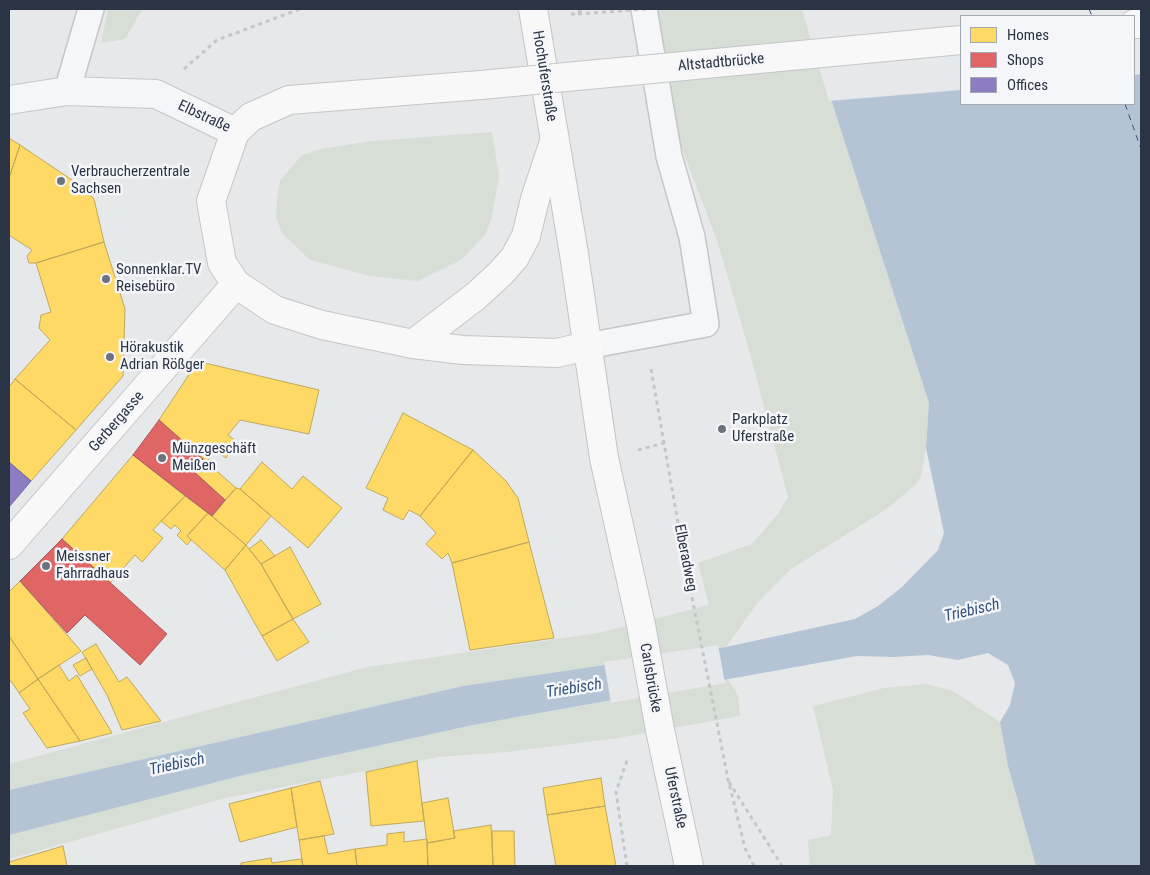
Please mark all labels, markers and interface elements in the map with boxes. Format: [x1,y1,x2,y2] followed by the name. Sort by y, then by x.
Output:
[960,15,1135,105] legend
[1007,26,1049,44] text: Homes
[528,29,560,123] street label: Hochuferstraße
[677,50,765,76] street label: Altstadtbrücke
[1007,51,1044,69] text: Shops
[1007,76,1048,94] text: Offices
[175,97,233,137] street label: Elbstraße
[71,163,190,198] place label: Verbraucherzentrale Sachsen
[55,175,67,187] marker: Verbraucherzentrale Sachsen
[116,261,201,296] place label: Sonnenklar.TV Reisebüro
[100,273,112,285] marker: Sonnenklar.TV Reisebüro
[120,339,204,374] place label: Hörakustik Adrian Rößger
[104,351,116,363] marker: Hörakustik Adrian Rößger
[86,388,148,456] street label: Gerbergasse
[732,411,794,446] place label: Parkplatz Uferstraße
[716,423,728,435] marker: Parkplatz Uferstraße
[172,440,256,475] place label: Münzgeschäft Meißen
[156,452,168,464] marker: Münzgeschäft Meißen
[670,523,700,593] street label: Elberadweg
[56,548,129,583] place label: Meissner Fahrradhaus
[40,560,52,572] marker: Meissner Fahrradhaus
[943,595,1001,627] water label: Triebisch
[635,642,665,714] street label: Carlsbrücke
[545,675,603,703] water label: Triebisch
[148,750,206,780] water label: Triebisch
[660,766,690,830] street label: Uferstraße

